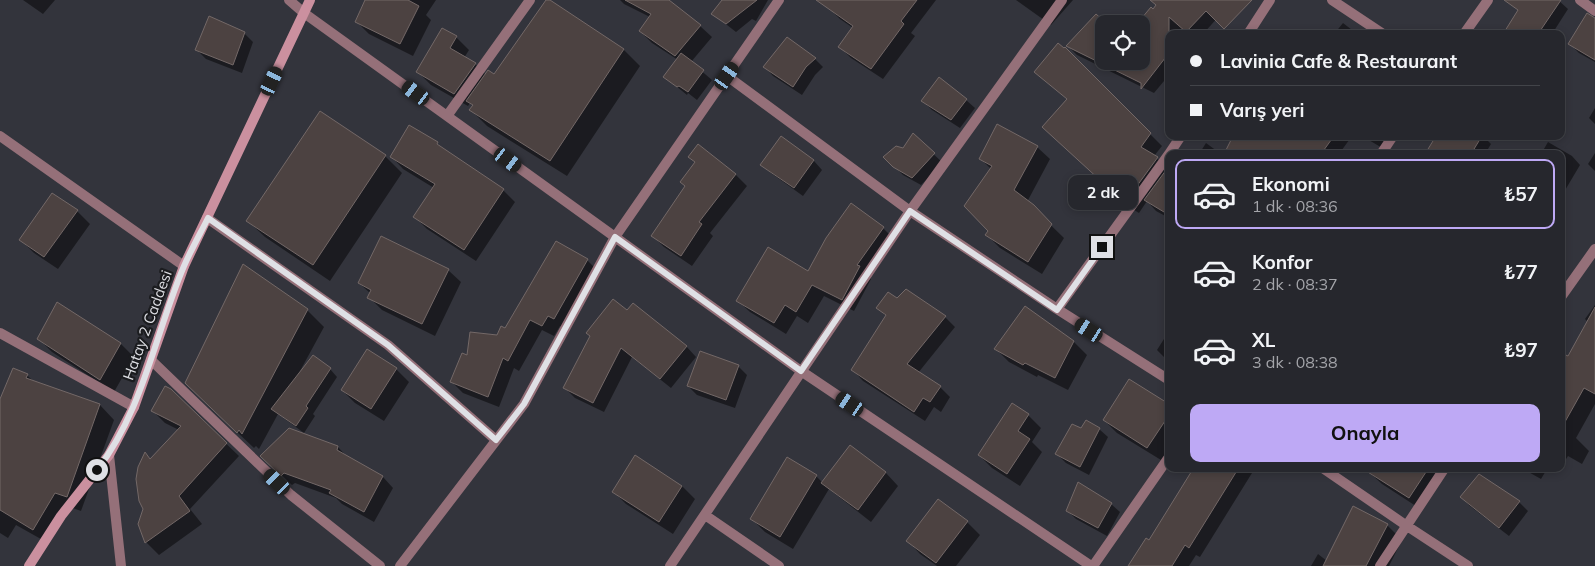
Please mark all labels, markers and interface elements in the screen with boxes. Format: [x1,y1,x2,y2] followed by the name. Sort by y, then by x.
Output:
[1095,15,1150,70] map controls
[1095,15,1150,70] button: locate
[1220,49,1457,73] text: Lavinia Cafe & Restaurant
[712,59,741,93] car
[258,64,285,98] car
[399,78,432,108] car
[1220,98,1304,122] text: Varış yeri
[491,145,524,175] car
[1192,172,1237,217] icon: car
[1252,172,1330,196] text: Ekonomi
[1067,174,1137,210] callout: 2 dk
[1087,182,1119,202] text: 2 dk
[1504,182,1538,206] text: ₺57
[1252,196,1338,216] text: 1 dk · 08:36
[1091,236,1113,258] route end
[1192,250,1237,295] icon: car
[1252,250,1313,274] text: Konfor
[1504,260,1538,284] text: ₺77
[118,267,176,383] street label: Hatay 2 Caddesi
[1252,274,1338,294] text: 2 dk · 08:37
[1072,316,1105,344] car
[1192,328,1237,373] icon: car
[1252,328,1275,352] text: XL
[1504,338,1538,362] text: ₺97
[1252,352,1338,372] text: 3 dk · 08:38
[833,389,866,419] car
[1190,404,1540,462] button: Onayla
[86,459,108,481] route start
[260,466,293,498] car

